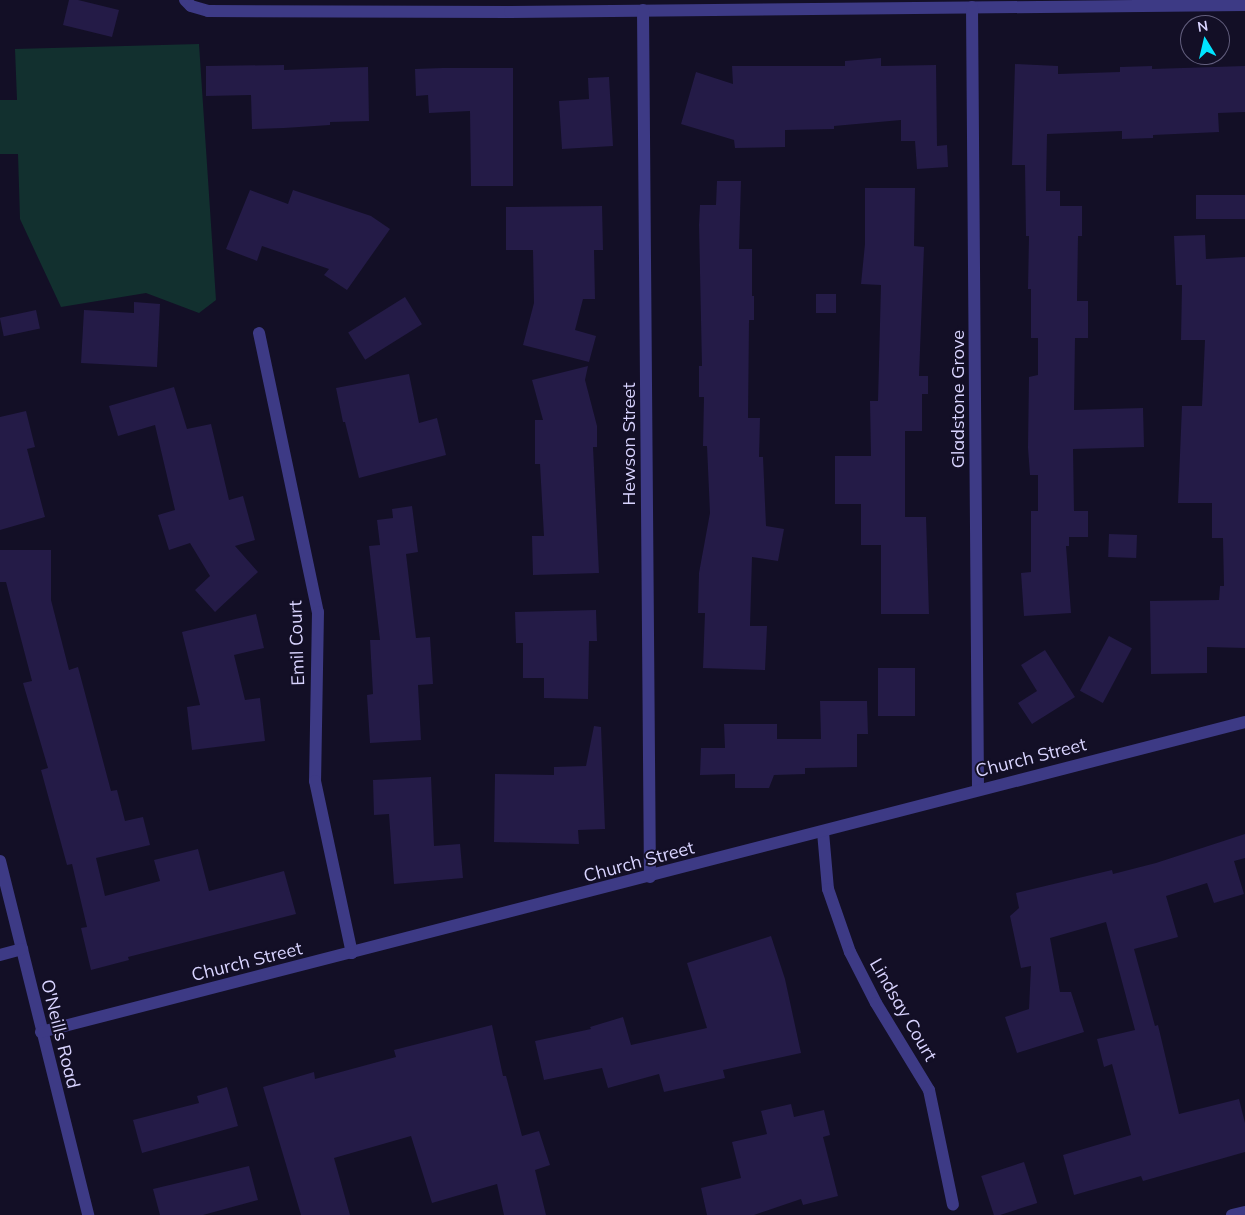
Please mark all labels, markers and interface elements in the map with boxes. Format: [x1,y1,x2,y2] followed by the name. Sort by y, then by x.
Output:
[1180,15,1230,65] north arrow
[1196,16,1209,36] text: N
[947,330,969,468] street label: Gladstone Grove
[618,382,640,506] street label: Hewson Street
[285,600,309,686] street label: Emil Court
[973,734,1089,782] street label: Church Street
[581,837,697,887] street label: Church Street
[189,938,305,986] street label: Church Street
[865,955,941,1065] street label: Lindsay Court
[36,977,84,1091] street label: O'Neills Road

